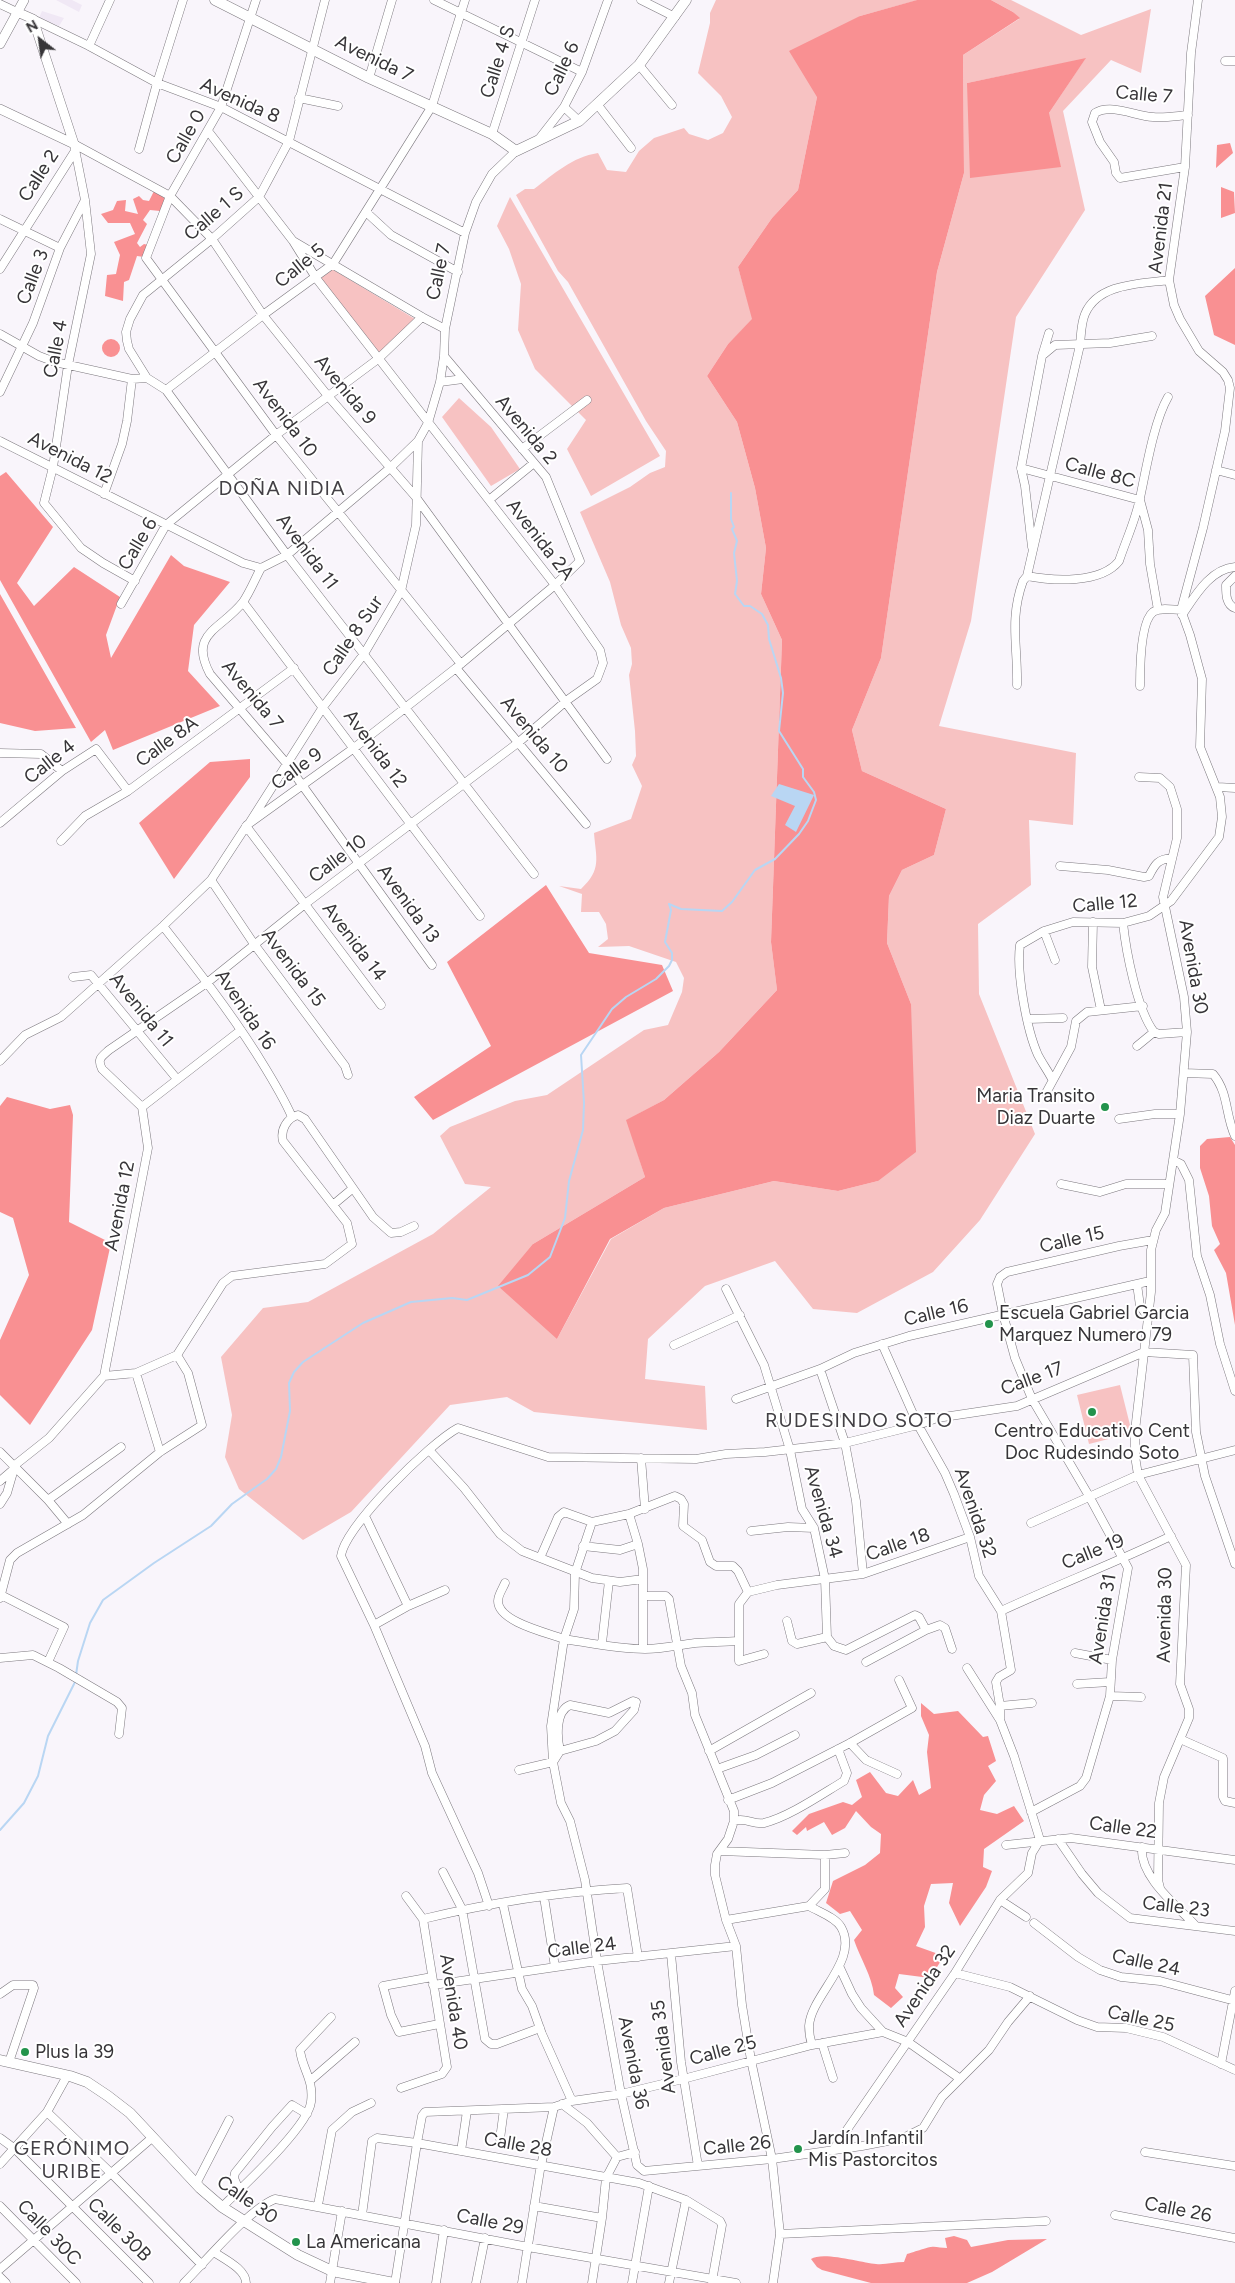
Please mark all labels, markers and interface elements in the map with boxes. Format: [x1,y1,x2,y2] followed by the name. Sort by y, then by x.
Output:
[15,15,65,65] north arrow
[23,17,41,37] text: N
[476,23,520,101] street label: Calle 4 S
[332,30,416,88] street label: Avenida 7
[540,38,584,100] street label: Calle 6
[197,73,283,129] street label: Avenida 8
[1115,81,1173,109] street label: Calle 7
[161,106,211,168] street label: Calle 0
[14,146,64,206] street label: Calle 2
[1144,181,1178,275] street label: Avenida 21
[180,182,248,246] street label: Calle 1 S
[270,239,330,293] street label: Calle 5
[422,242,456,302] street label: Calle 7
[12,246,54,308] street label: Calle 3
[39,318,73,380] street label: Calle 4
[309,351,381,429] street label: Avenida 9
[248,374,322,462] street label: Avenida 10
[490,391,562,469] street label: Avenida 2
[24,427,116,489] street label: Avenida 12
[1062,453,1138,493] street label: Calle 8C
[217,477,347,501] district label: DOÑA NIDIA
[501,495,579,585] street label: Avenida 2A
[271,510,343,594] street label: Avenida 11
[113,513,163,575] street label: Calle 6
[318,592,388,680] street label: Calle 8 Sur
[216,656,288,734] street label: Avenida 7
[495,692,573,778] street label: Avenida 10
[338,706,412,792] street label: Avenida 12
[131,712,203,772] street label: Calle 8A
[20,735,80,789] street label: Calle 4
[267,743,327,795] street label: Calle 9
[304,830,372,888] street label: Calle 10
[372,860,444,948] street label: Avenida 13
[1071,890,1139,918] street label: Calle 12
[317,898,391,986] street label: Avenida 14
[1173,918,1213,1016] street label: Avenida 30
[256,924,330,1012] street label: Avenida 15
[210,966,280,1054] street label: Avenida 16
[104,968,178,1052] street label: Avenida 11
[976,1085,1095,1129] place label: Maria Transito Diaz Duarte
[1099,1101,1111,1113] marker: Maria Transito Diaz Duarte
[100,1159,140,1253] street label: Avenida 12
[1037,1222,1107,1258] street label: Calle 15
[902,1295,970,1331] street label: Calle 16
[999,1302,1189,1346] place label: Escuela Gabriel Garcia Marquez Numero 79
[983,1318,995,1330] marker: Escuela Gabriel Garcia Marquez Numero 79
[998,1357,1066,1401] street label: Calle 17
[1086,1406,1098,1418] marker: Centro Educativo Cent Doc Rudesindo Soto
[763,1409,955,1433] district label: RUDESINDO SOTO
[994,1420,1190,1464] place label: Centro Educativo Cent Doc Rudesindo Soto
[799,1463,847,1561] street label: Avenida 34
[949,1465,1001,1561] street label: Avenida 32
[863,1523,933,1567] street label: Calle 18
[1058,1529,1128,1575] street label: Calle 19
[1153,1567,1177,1663] street label: Avenida 30
[1085,1572,1121,1666] street label: Avenida 31
[1088,1812,1158,1844] street label: Calle 22
[1141,1892,1211,1922] street label: Calle 23
[546,1932,618,1964] street label: Calle 24
[889,1941,961,2031] street label: Avenida 32
[1110,1945,1182,1981] street label: Calle 24
[434,1952,472,2052] street label: Avenida 40
[647,1999,681,2095] street label: Avenida 35
[1105,2001,1177,2037] street label: Calle 25
[613,2015,653,2111] street label: Avenida 36
[687,2031,759,2071] street label: Calle 25
[35,2041,114,2063] place label: Plus la 39
[19,2046,31,2058] marker: Plus la 39
[808,2127,938,2171] place label: Jardín Infantil Mis Pastorcitos
[482,2128,554,2162] street label: Calle 28
[702,2131,772,2161] street label: Calle 26
[13,2137,131,2184] district label: GERÓNIMO URIBE
[792,2143,804,2155] marker: Jardín Infantil Mis Pastorcitos
[212,2171,282,2229] street label: Calle 30
[1142,2192,1214,2228] street label: Calle 26
[82,2193,156,2267] street label: Calle 30B
[12,2195,86,2271] street label: Calle 30C
[454,2204,526,2240] street label: Calle 29
[306,2231,421,2253] place label: La Americana
[290,2236,302,2248] marker: La Americana

